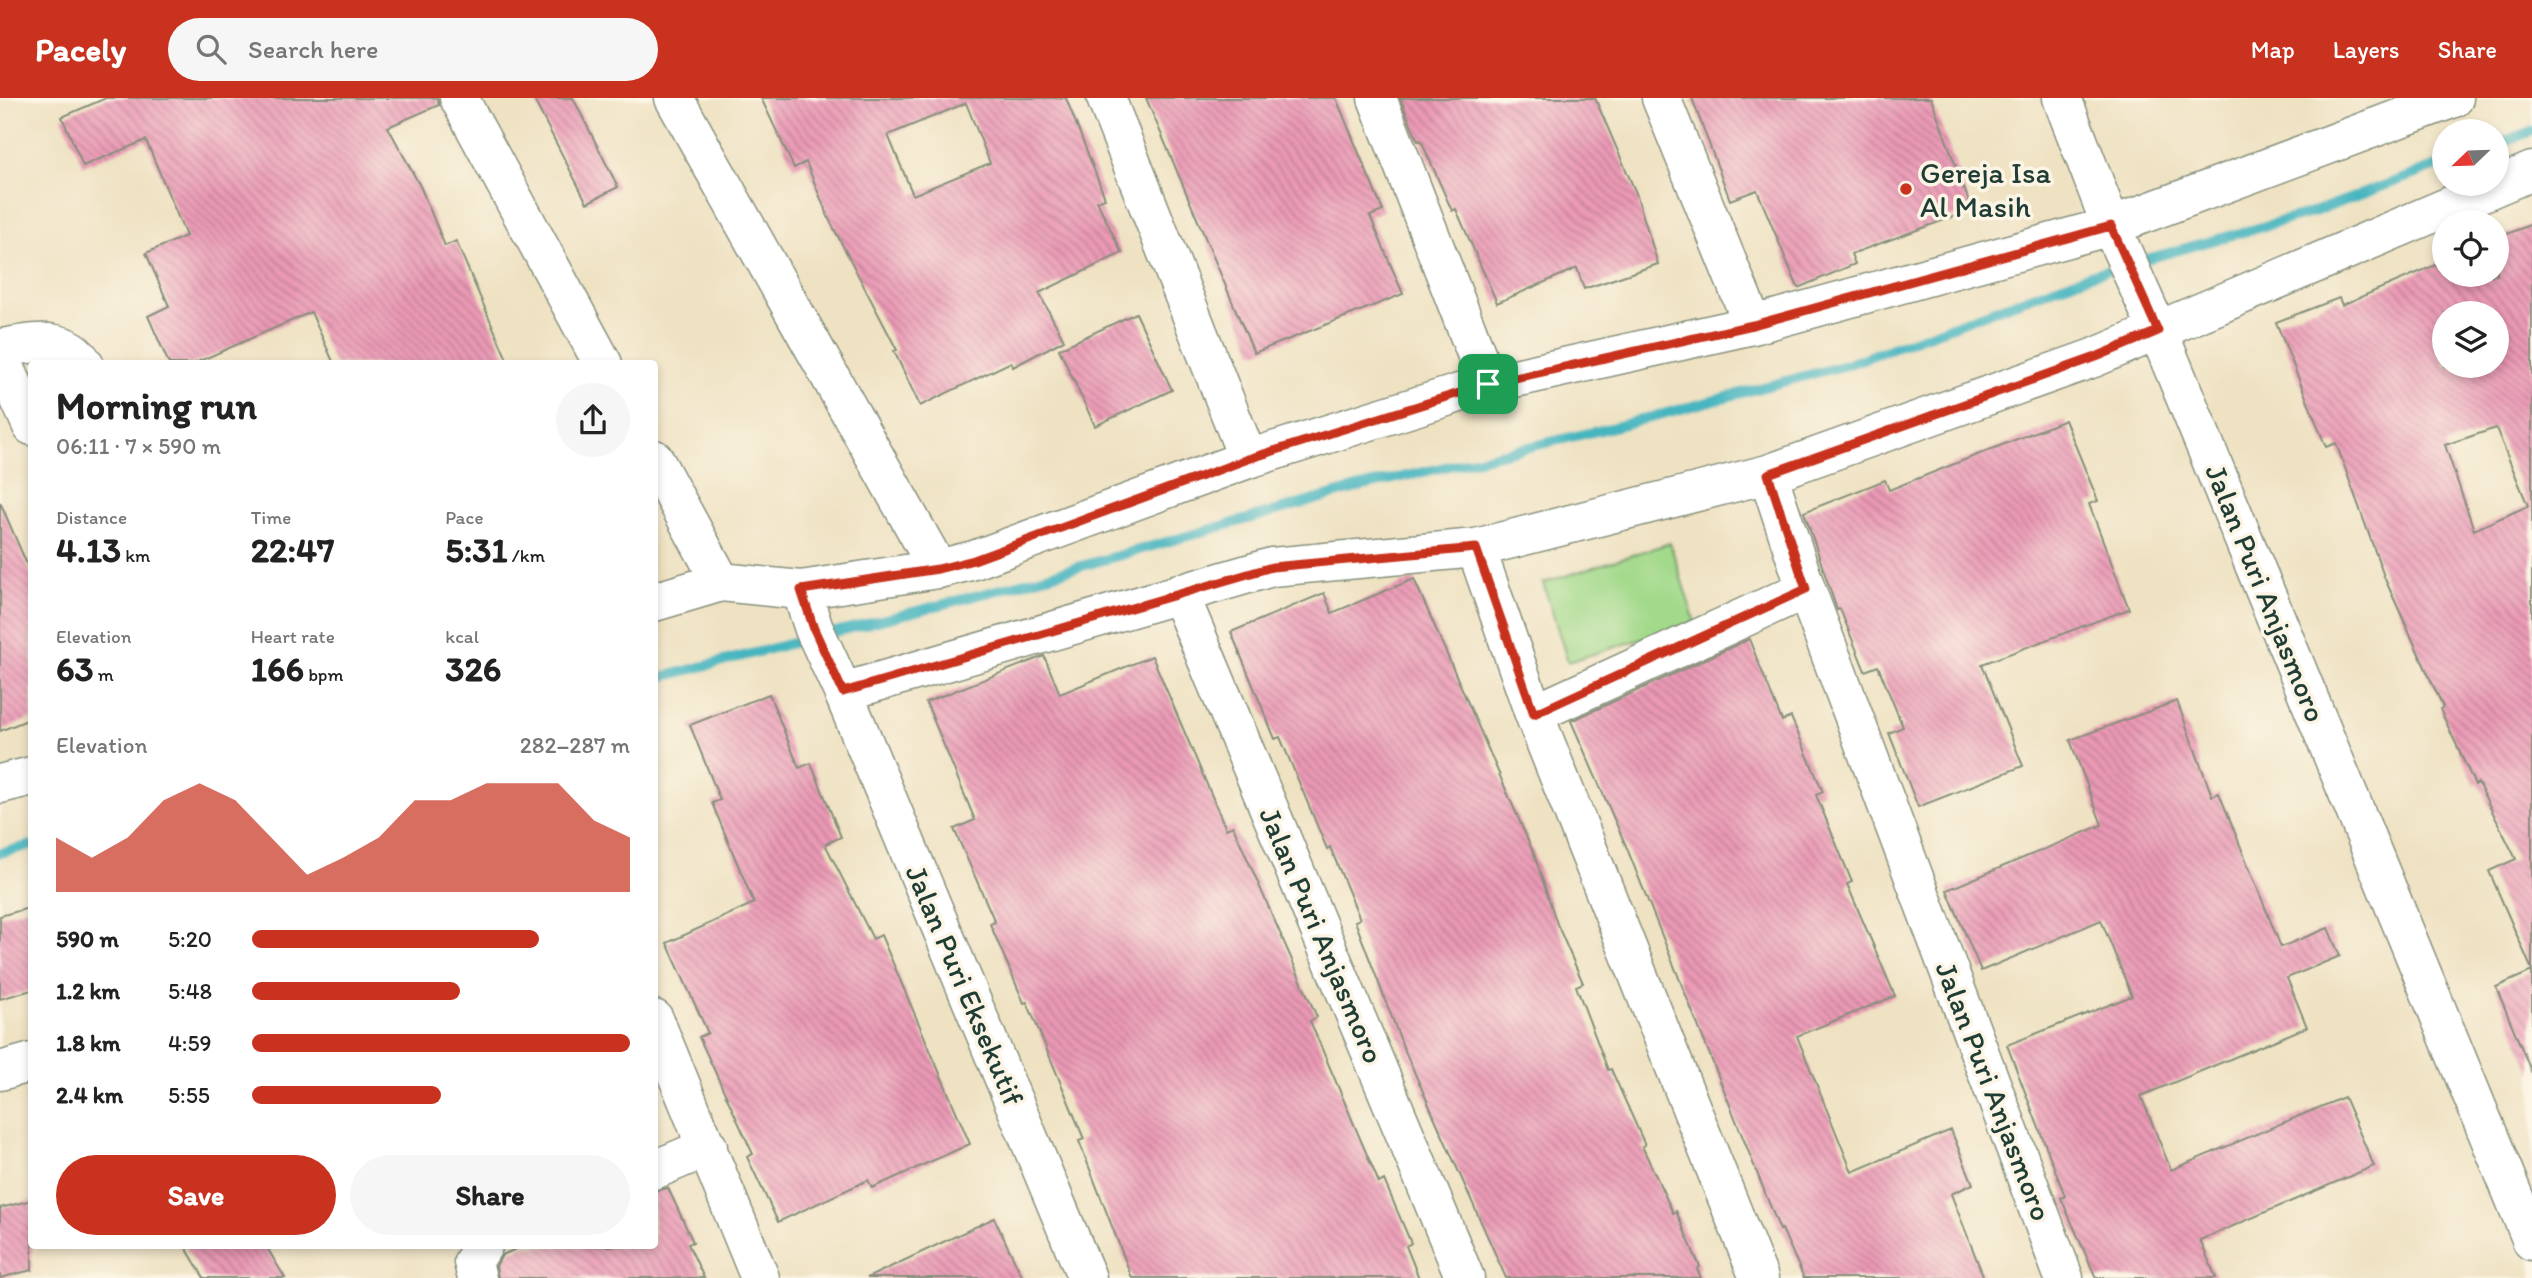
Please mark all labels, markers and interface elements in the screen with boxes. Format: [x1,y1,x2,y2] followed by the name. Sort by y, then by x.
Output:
[168,18,658,81] search box
[35,30,126,69] text: Pacely
[192,30,230,68] icon: search
[248,33,378,65] text: Search here
[2251,35,2295,64] text: Map
[2333,35,2400,64] text: Layers
[2438,35,2497,64] text: Share
[2432,119,2510,196] north arrow
[2432,119,2509,378] map controls
[1920,154,2052,225] place label: Gereja Isa Al Masih
[1898,181,1914,197] marker: Gereja Isa Al Masih
[2432,210,2509,287] button: locate
[2432,301,2509,378] button: layers
[1458,354,1518,414] pin
[1469,365,1507,403] icon: arrive
[56,383,257,429] text: Morning run
[556,383,630,457] button: share
[56,432,221,460] text: 06:11 · 7 × 590 m
[2197,459,2335,727] street label: Jalan Puri Anjasmoro
[56,506,127,529] text: Distance
[251,506,291,529] text: Time
[445,506,483,529] text: Pace
[56,529,121,571] text: 4.13
[251,529,334,571] text: 22:47
[445,529,508,571] text: 5:31
[121,544,150,567] text: km
[508,544,545,567] text: /km
[56,625,132,648] text: Elevation
[251,625,335,648] text: Heart rate
[445,625,479,648] text: kcal
[56,648,94,690] text: 63
[251,648,304,690] text: 166
[445,648,501,690] text: 326
[94,663,114,686] text: m
[304,663,343,686] text: bpm
[56,731,147,759] text: Elevation
[520,731,630,759] text: 282–287 m
[1251,801,1393,1069] street label: Jalan Puri Anjasmoro
[898,859,1032,1111] street label: Jalan Puri Eksekutif
[56,925,119,953] text: 590 m
[168,925,212,953] text: 5:20
[1927,956,2061,1226] street label: Jalan Puri Anjasmoro
[56,977,120,1005] text: 1.2 km
[168,977,212,1005] text: 5:48
[56,1029,121,1057] text: 1.8 km
[168,1029,212,1057] text: 4:59
[56,1081,123,1109] text: 2.4 km
[168,1081,210,1109] text: 5:55
[56,1155,336,1235] button: Save
[350,1155,630,1235] button: Share

